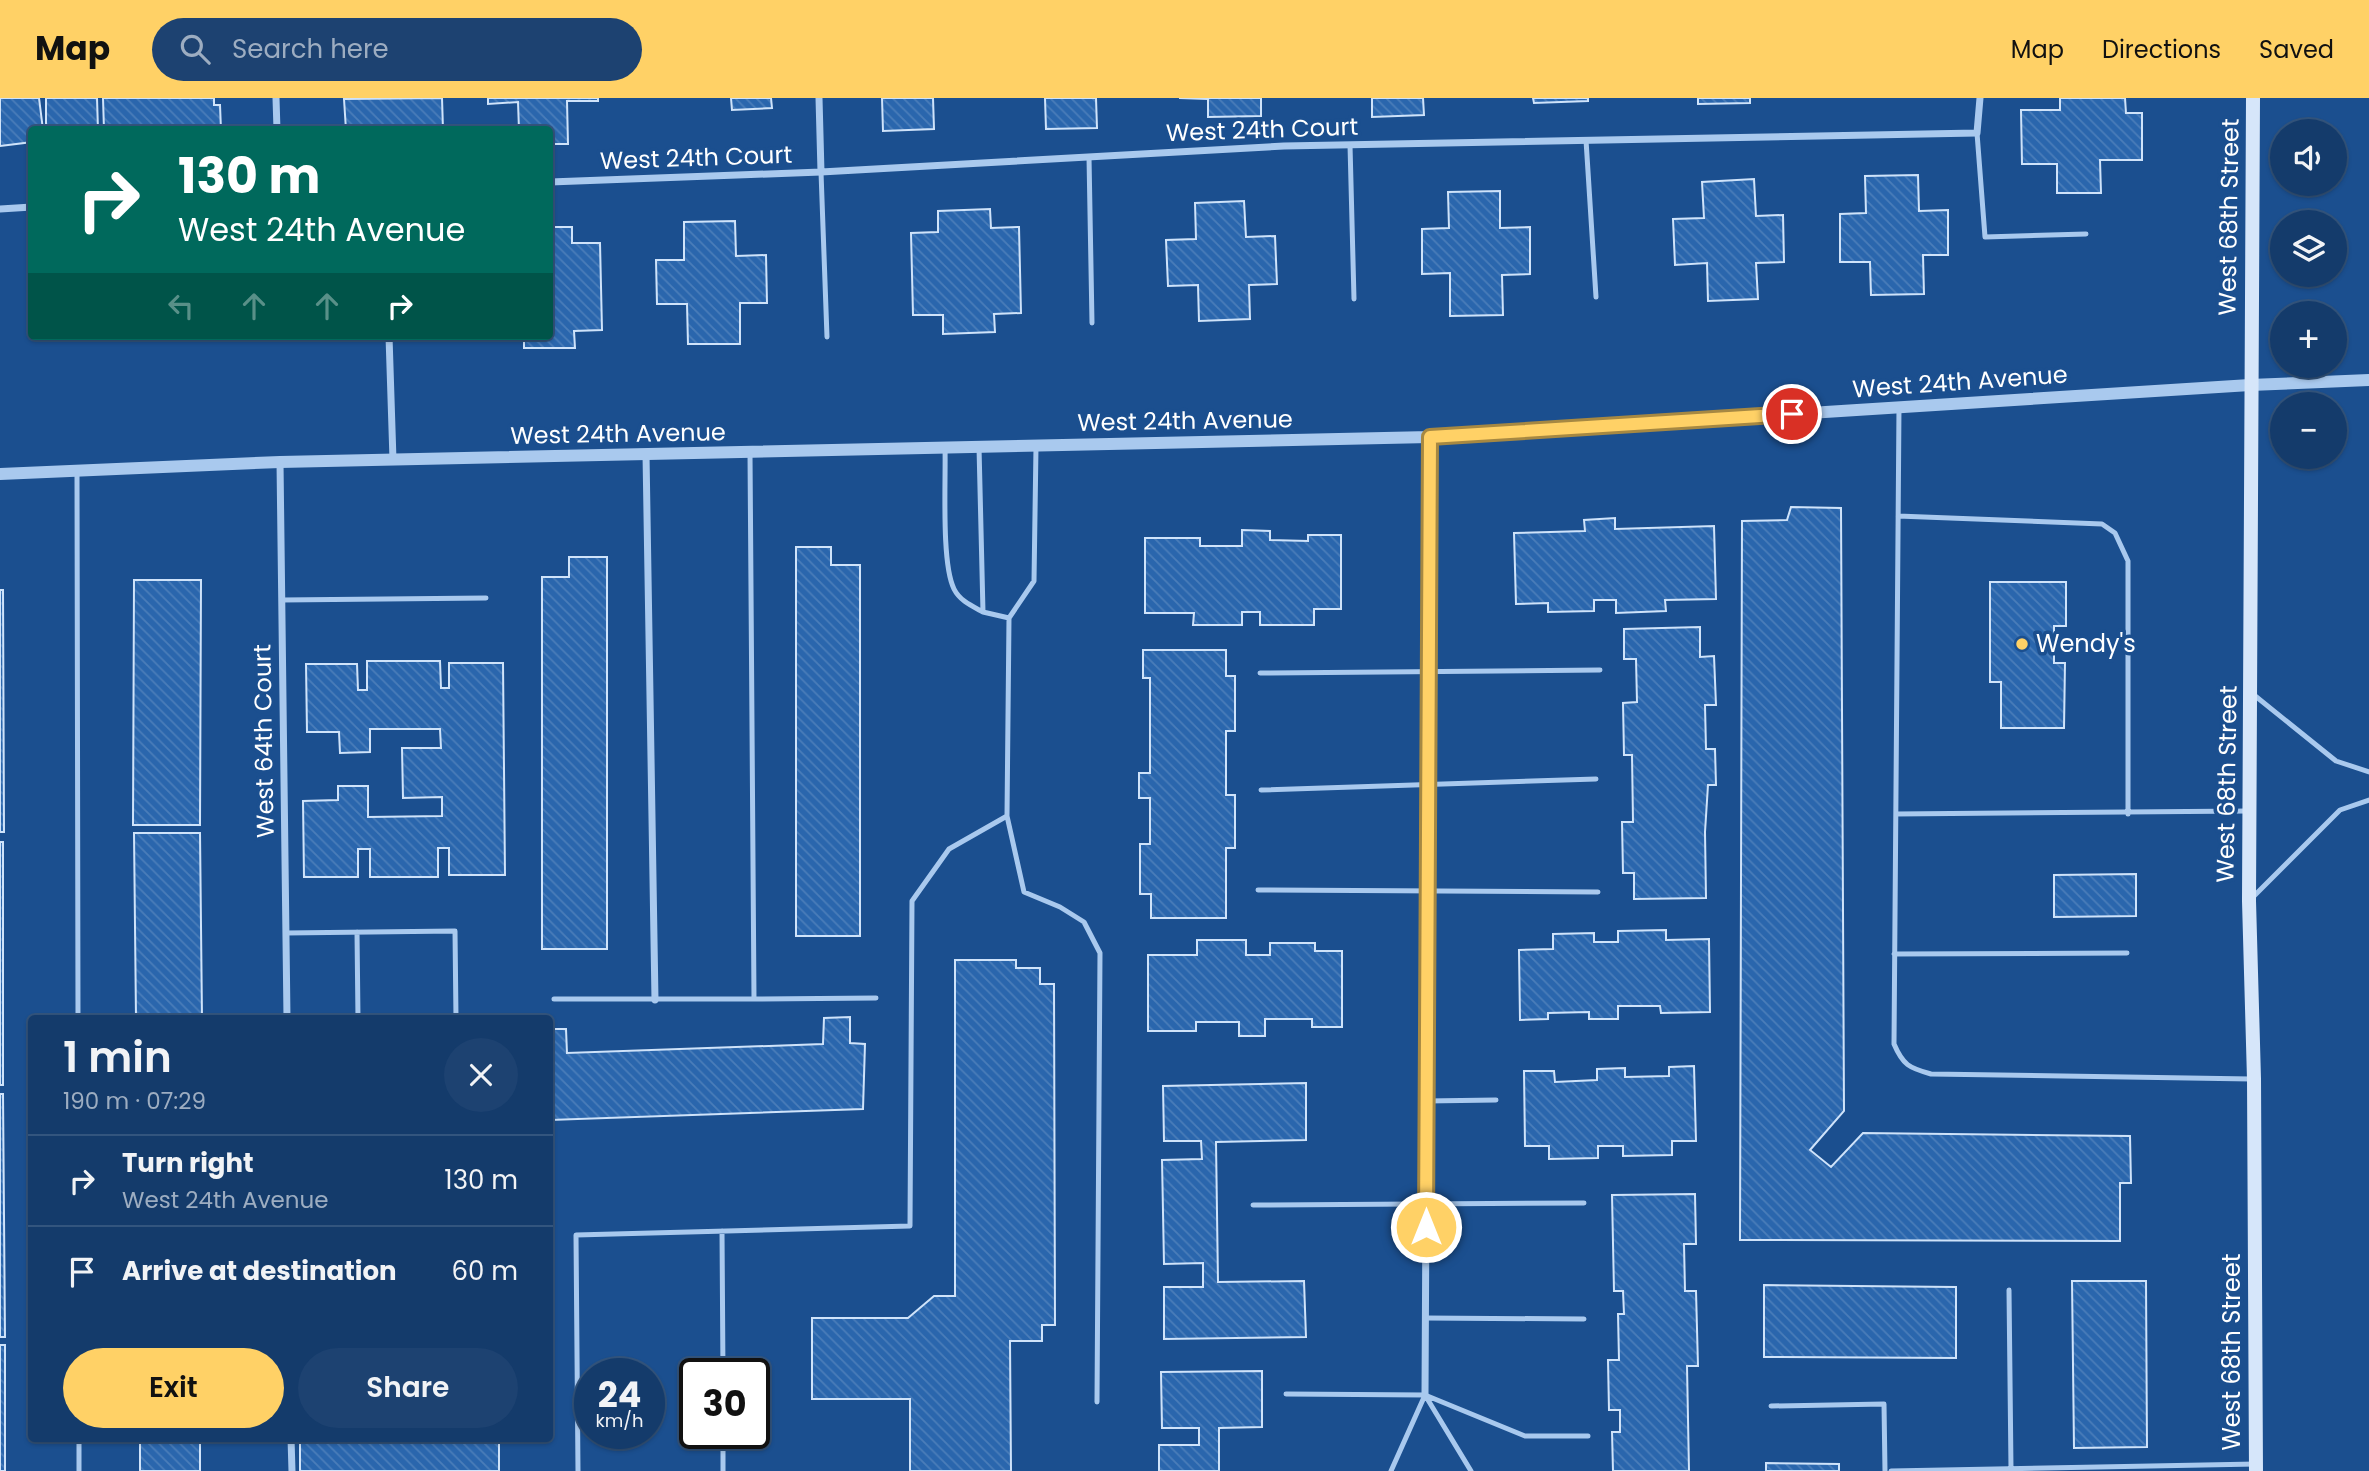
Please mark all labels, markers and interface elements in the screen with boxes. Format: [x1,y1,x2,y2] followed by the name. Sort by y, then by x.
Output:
[152,18,642,81] search box
[35,25,110,72] text: Map
[176,30,214,68] icon: search
[232,31,389,67] text: Search here
[2011,33,2064,66] text: Map
[2102,33,2221,66] text: Directions
[2259,33,2334,66] text: Saved
[1165,110,1359,149] street label: West 24th Court
[2210,118,2247,316] street label: West 68th Street
[2270,119,2347,469] map controls
[2270,119,2347,196] button: sound
[599,138,793,177] street label: West 24th Court
[178,142,320,210] text: 130 m
[63,154,154,245] icon: right
[178,207,465,252] text: West 24th Avenue
[2270,210,2347,287] button: layers
[162,287,200,325] icon: left
[235,287,273,325] icon: ahead
[308,287,346,325] icon: ahead
[381,287,419,325] icon: right
[2270,301,2347,378] button: +
[1851,358,2069,405] street label: West 24th Avenue
[1762,384,1822,444] pin
[2270,392,2347,469] button: −
[1773,395,1811,433] icon: arrive
[1077,402,1293,439] street label: West 24th Avenue
[510,415,726,452] street label: West 24th Avenue
[2036,627,2136,660] place label: Wendy's
[2014,636,2030,652] marker: Wendy's
[245,644,282,838] street label: West 64th Court
[2208,685,2245,883] street label: West 68th Street
[63,1028,172,1087] text: 1 min
[444,1038,518,1112] button: close
[63,1085,206,1117] text: 190 m · 07:29
[122,1145,254,1181] text: Turn right
[63,1162,101,1200] icon: right
[444,1162,518,1198] text: 130 m
[122,1184,329,1216] text: West 24th Avenue
[1389,1190,1463,1264] position arrow
[63,1253,101,1291] icon: arrive
[122,1253,397,1289] text: Arrive at destination
[451,1253,518,1289] text: 60 m
[2215,1253,2248,1451] street label: West 68th Street
[63,1348,284,1428] button: Exit
[298,1348,518,1428] button: Share
[679,1358,770,1449] speed limit sign: 30
[598,1370,641,1419] text: 24
[596,1408,643,1433] text: km/h

